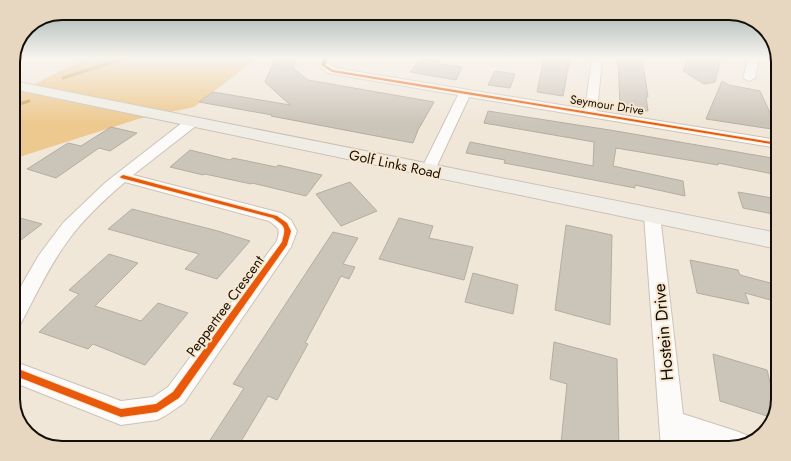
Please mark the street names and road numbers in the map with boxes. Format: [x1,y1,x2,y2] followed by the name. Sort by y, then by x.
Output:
[569,90,645,120] street label: Seymour Drive
[347,145,443,183] street label: Golf Links Road
[181,251,269,361] street label: Peppertree Crescent
[647,282,679,382] street label: Hostein Drive

